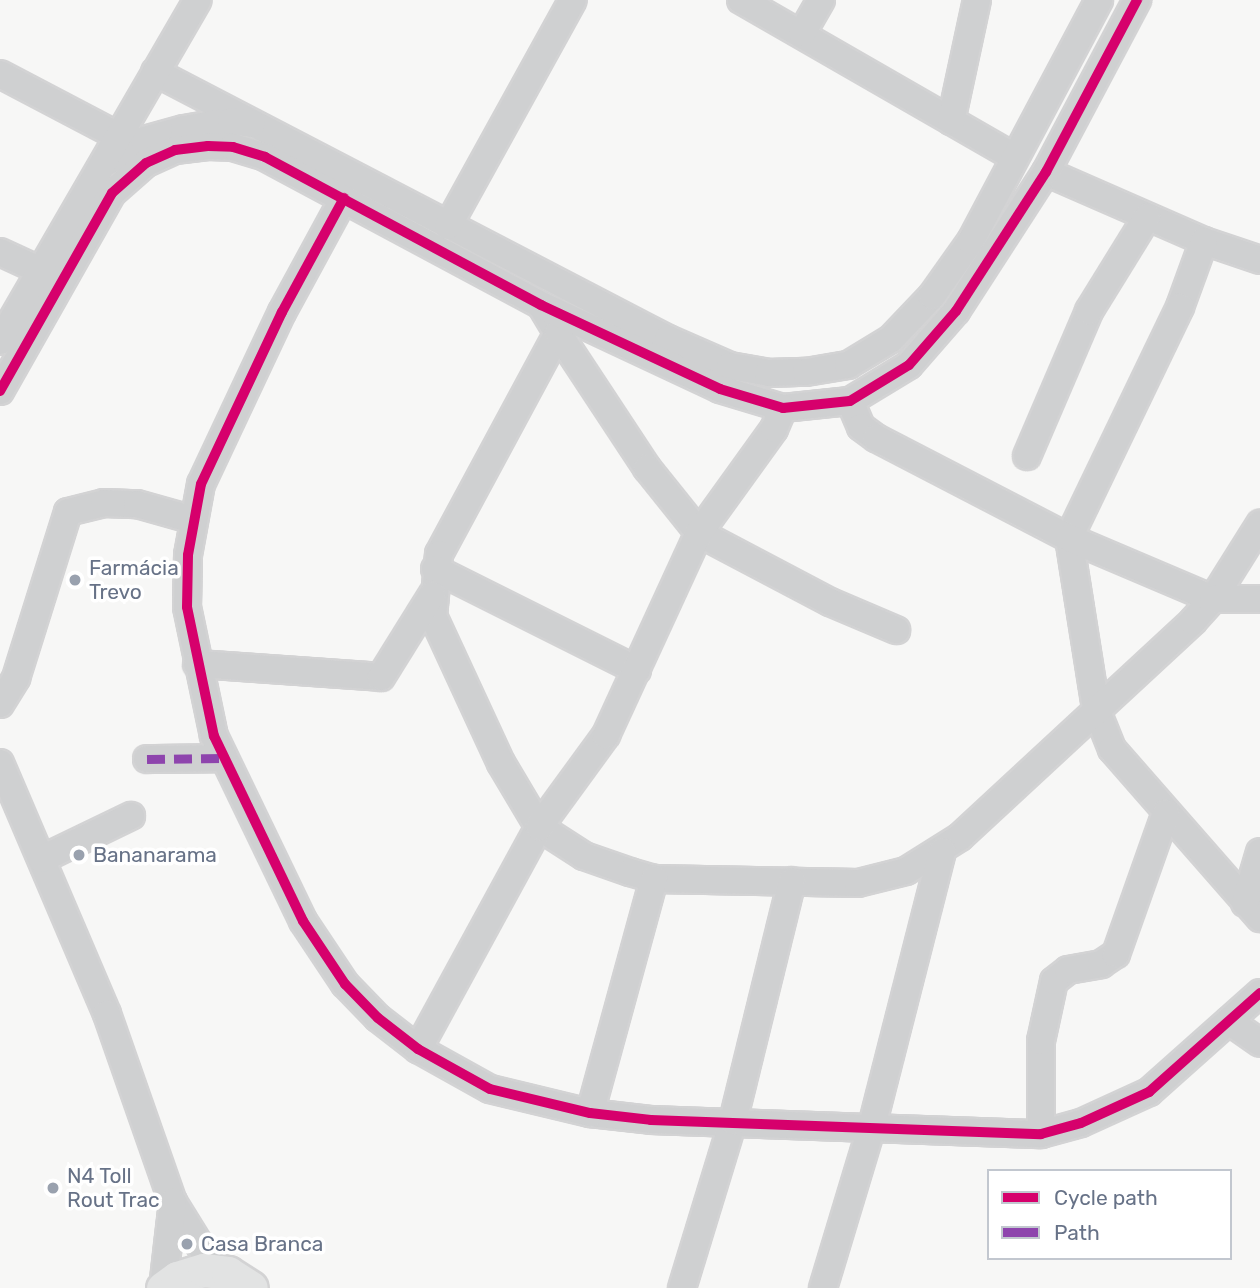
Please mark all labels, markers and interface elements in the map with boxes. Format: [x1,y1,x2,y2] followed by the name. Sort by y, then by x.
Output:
[89,555,179,605] place label: Farmácia Trevo
[67,572,83,588] marker: Farmácia Trevo
[93,842,217,868] place label: Bananarama
[71,847,87,863] marker: Bananarama
[67,1163,160,1213] place label: N4 Toll Rout Trac
[987,1169,1232,1260] legend
[45,1180,61,1196] marker: N4 Toll Rout Trac
[1054,1185,1158,1210] text: Cycle path
[1054,1220,1100,1245] text: Path
[201,1231,323,1257] place label: Casa Branca
[179,1236,195,1252] marker: Casa Branca

